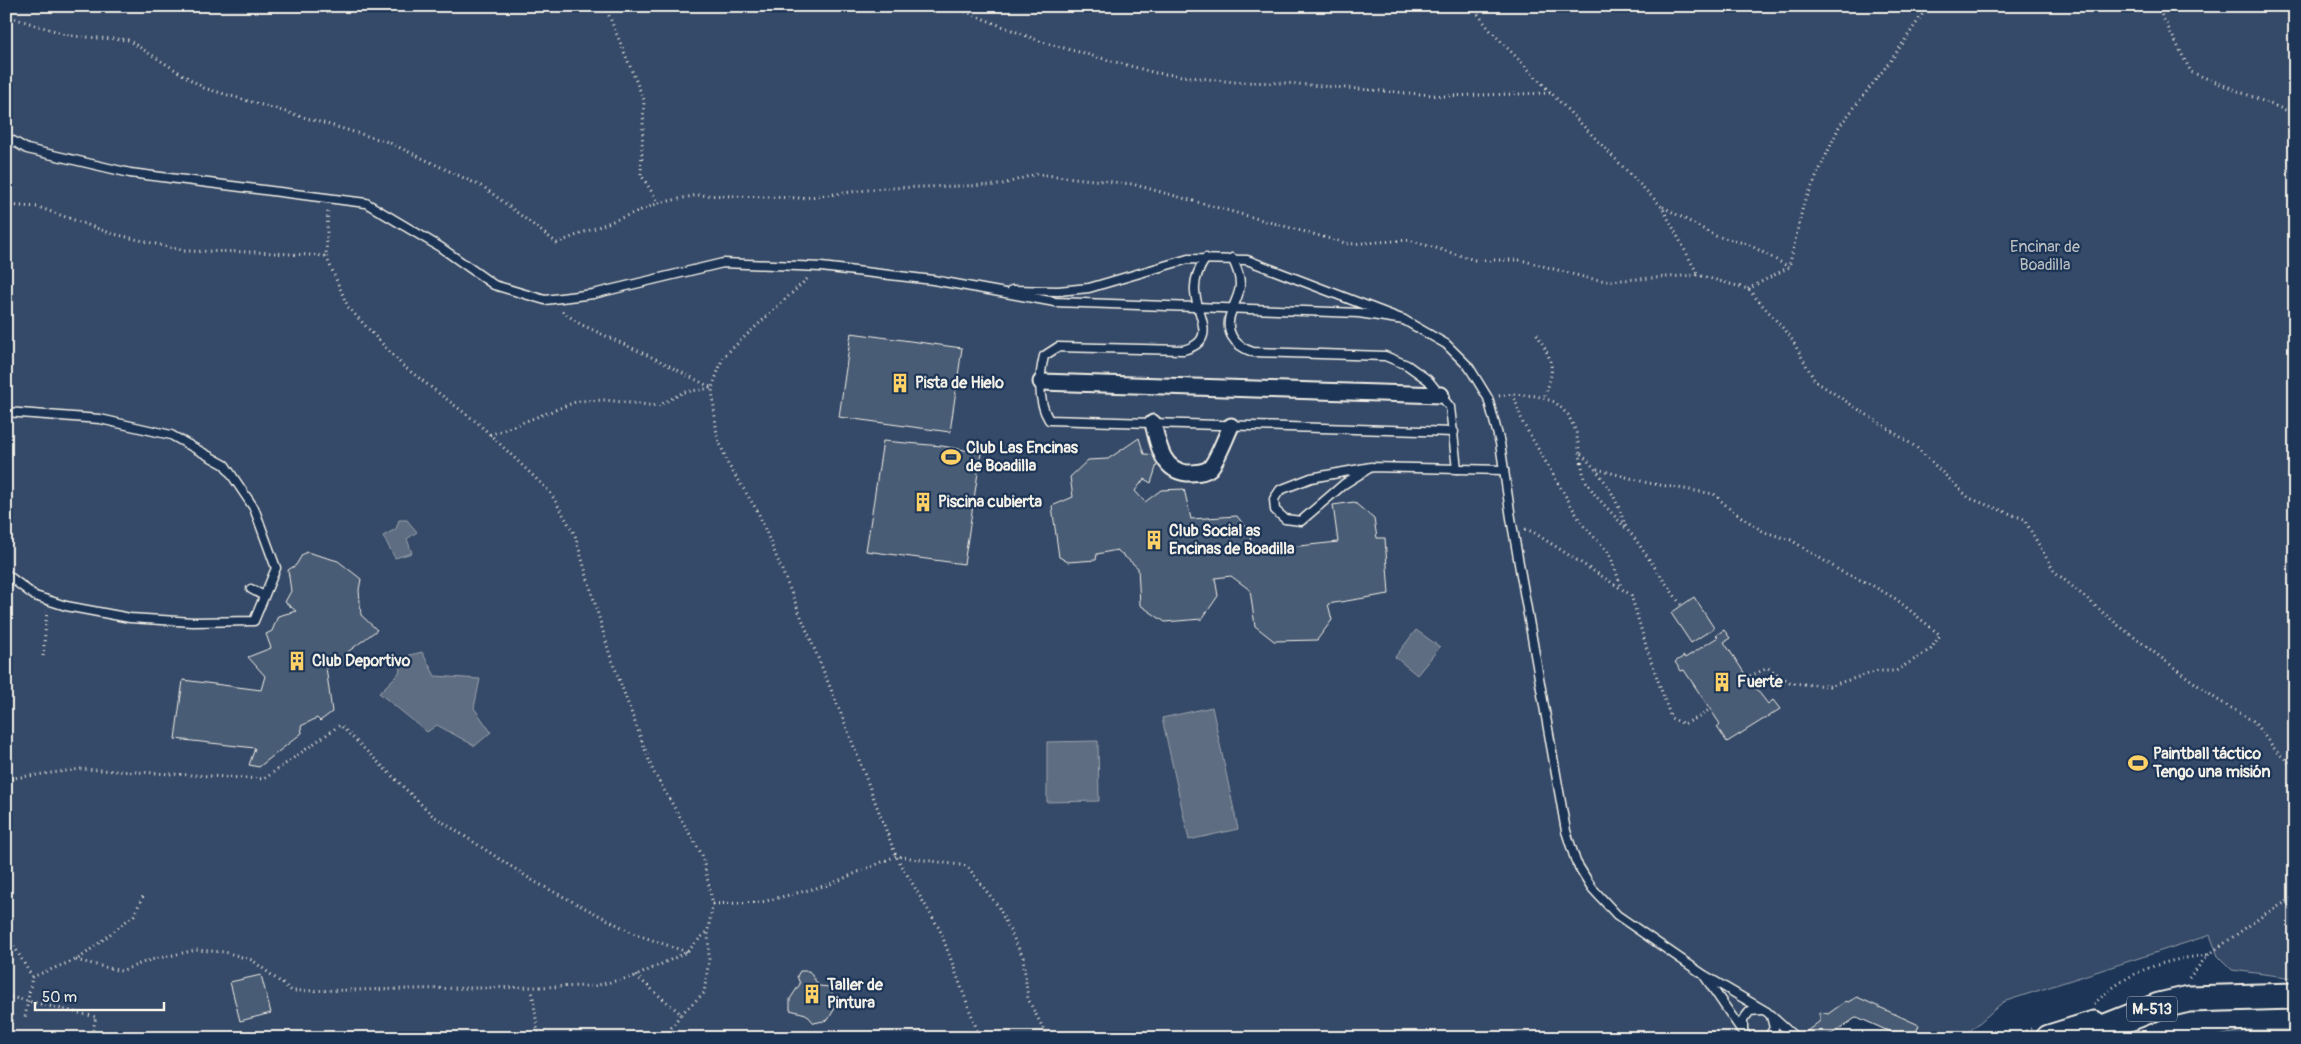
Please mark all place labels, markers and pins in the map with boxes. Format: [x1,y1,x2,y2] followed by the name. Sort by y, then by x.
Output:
[889,372,911,394] building icon: Pista de Hielo
[915,373,1004,393] place label: Pista de Hielo
[966,438,1079,476] place label: Club Las Encinas de Boadilla
[940,446,962,468] sports icon: Club Las Encinas de Boadilla
[912,491,934,513] building icon: Piscina cubierta
[938,492,1043,512] place label: Piscina cubierta
[1169,521,1295,559] place label: Club Social as Encinas de Boadilla
[1143,529,1165,551] building icon: Club Social as Encinas de Boadilla
[286,650,308,672] building icon: Club Deportivo
[312,651,411,671] place label: Club Deportivo
[1711,671,1733,693] building icon: Fuerte
[1737,672,1784,692] place label: Fuerte
[2152,744,2271,782] place label: Paintball táctico Tengo una misión
[2127,752,2149,774] sports icon: Paintball táctico Tengo una misión
[826,975,884,1013] place label: Taller de Pintura
[801,983,823,1005] building icon: Taller de Pintura

